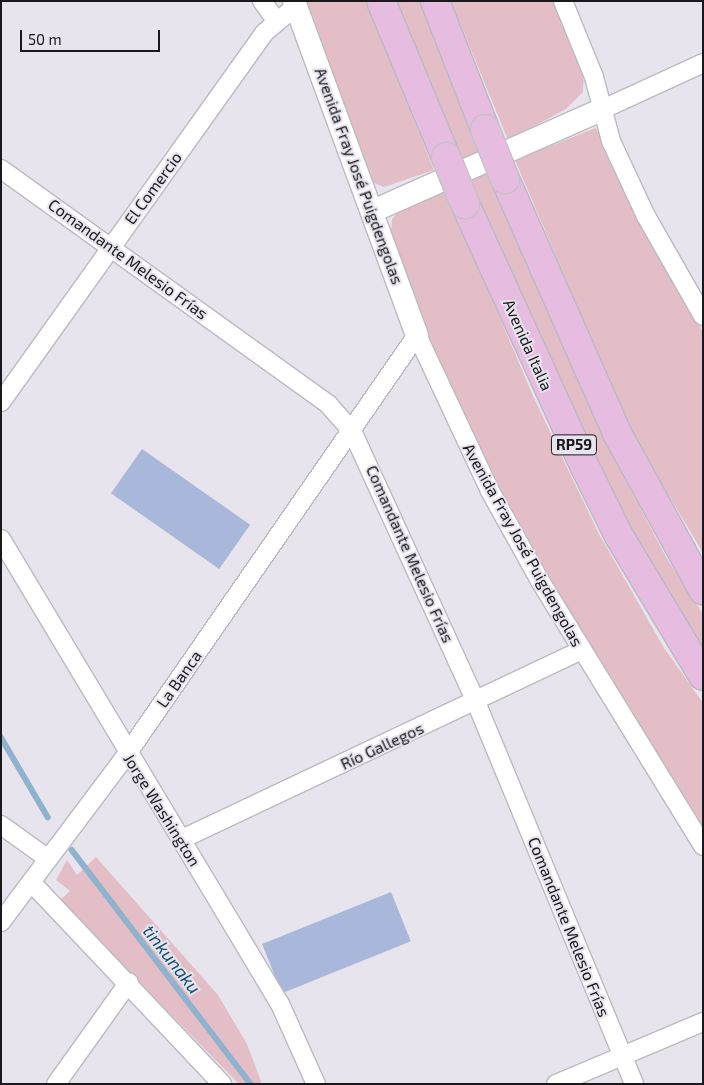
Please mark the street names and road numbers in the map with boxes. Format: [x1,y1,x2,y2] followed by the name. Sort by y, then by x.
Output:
[311,65,407,287] street label: Avenida Fray José Puigdengolas
[120,148,186,228] street label: El Comercio
[45,195,211,323] street label: Comandante Melesio Frías
[499,296,557,394] street label: Avenida Italia
[550,432,598,458] road number: RP59
[459,440,587,650] street label: Avenida Fray José Puigdengolas
[362,462,458,646] street label: Comandante Melesio Frías
[152,647,206,711] street label: La Banca
[337,718,427,774] street label: Río Gallegos
[119,750,205,870] street label: Jorge Washington
[524,834,614,1020] street label: Comandante Melesio Frías

